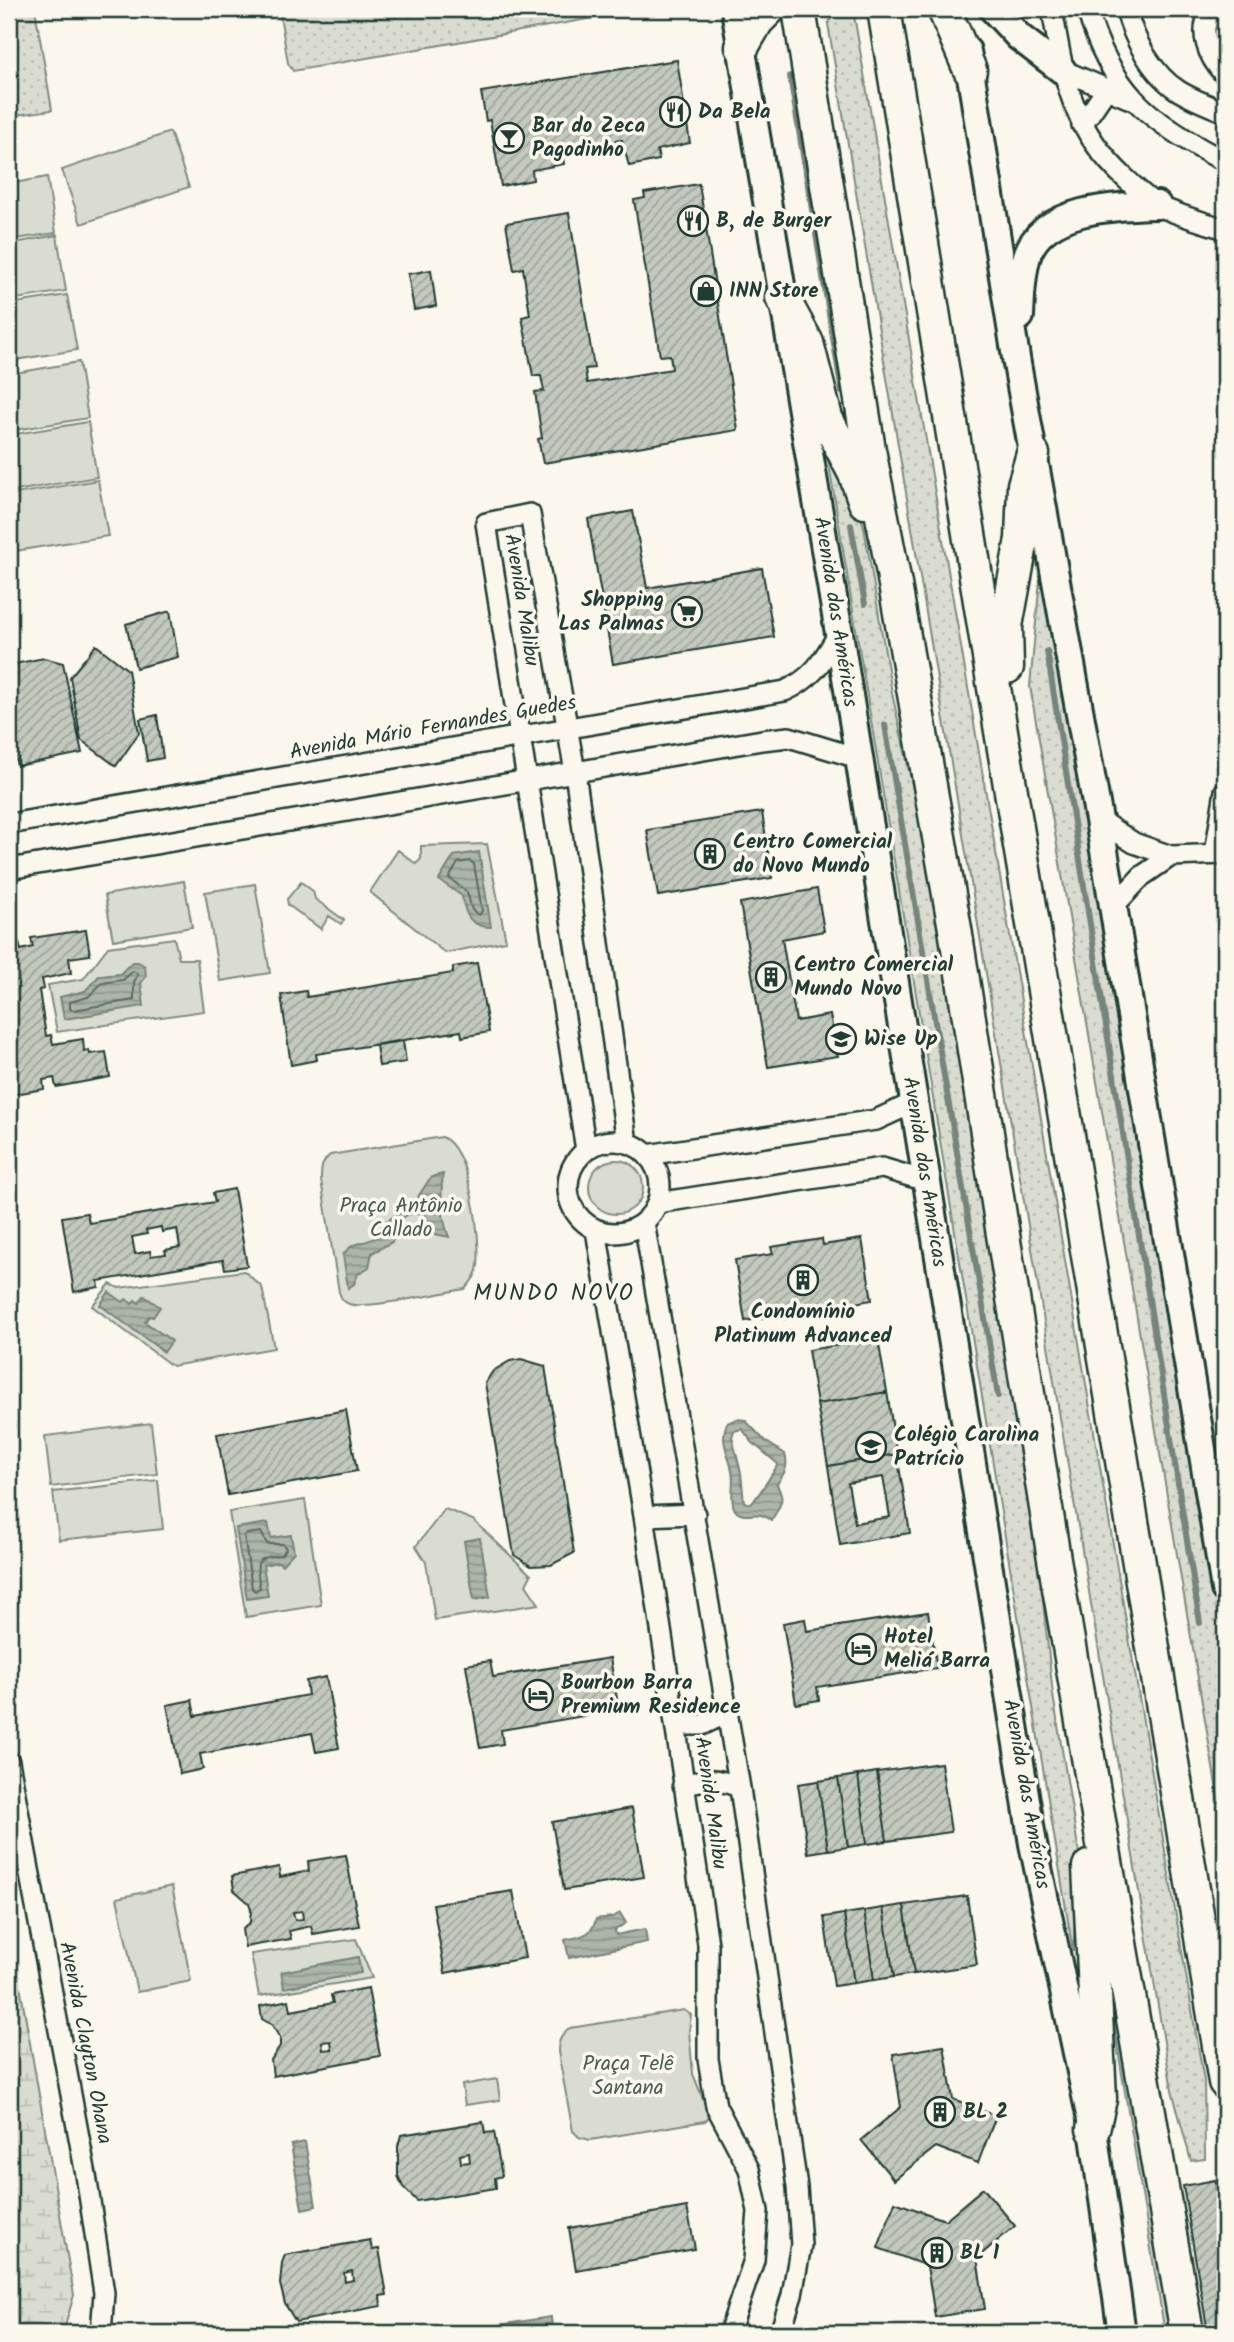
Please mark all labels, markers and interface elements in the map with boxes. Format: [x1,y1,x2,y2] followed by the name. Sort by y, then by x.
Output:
[658,95,692,129] restaurant icon: Da Bela
[698,96,771,129] place label: Da Bela
[532,110,646,167] place label: Bar do Zeca Pagodinho
[492,121,526,155] bar icon: Bar do Zeca Pagodinho
[676,204,710,238] restaurant icon: B, de Burger
[716,205,833,238] place label: B, de Burger
[689,274,723,308] shop icon: INN Store
[729,275,819,308] place label: INN Store
[804,514,866,710] street label: Avenida das Américas
[494,531,548,669] street label: Avenida Malibu
[558,584,664,641] place label: Shopping Las Palmas
[670,595,704,629] supermarket icon: Shopping Las Palmas
[287,687,579,769] street label: Avenida Mário Fernandes Guedes
[733,826,893,883] place label: Centro Comercial do Novo Mundo
[693,837,727,871] building icon: Centro Comercial do Novo Mundo
[794,949,954,1006] place label: Centro Comercial Mundo Novo
[754,960,788,994] building icon: Centro Comercial Mundo Novo
[824,1022,858,1056] school or university icon: Wise Up
[864,1023,938,1056] place label: Wise Up
[893,1074,955,1270] street label: Avenida das Américas
[339,1190,463,1247] park label: Praça Antônio Callado
[786,1263,820,1297] building icon: Condomínio Platinum Advanced
[473,1276,635,1312] district label: MUNDO NOVO
[714,1296,892,1353] place label: Condomínio Platinum Advanced
[894,1419,1039,1476] place label: Colégio Carolina Patrício
[854,1430,888,1464] school or university icon: Colégio Carolina Patrício
[884,1621,990,1678] place label: Hotel Meliá Barra
[844,1632,878,1666] hotel icon: Hotel Meliá Barra
[561,1667,740,1724] place label: Bourbon Barra Premium Residence
[521,1678,555,1712] hotel icon: Bourbon Barra Premium Residence
[993,1696,1059,1892] street label: Avenida das Américas
[684,1734,736,1872] street label: Avenida Malibu
[49,1939,121,2147] street label: Avenida Clayton Ohana
[583,2048,674,2105] park label: Praça Telê Santana
[923,2095,957,2129] building icon: BL 2
[963,2096,1008,2129] place label: BL 2
[920,2236,954,2270] building icon: BL 1
[960,2237,1000,2270] place label: BL 1

